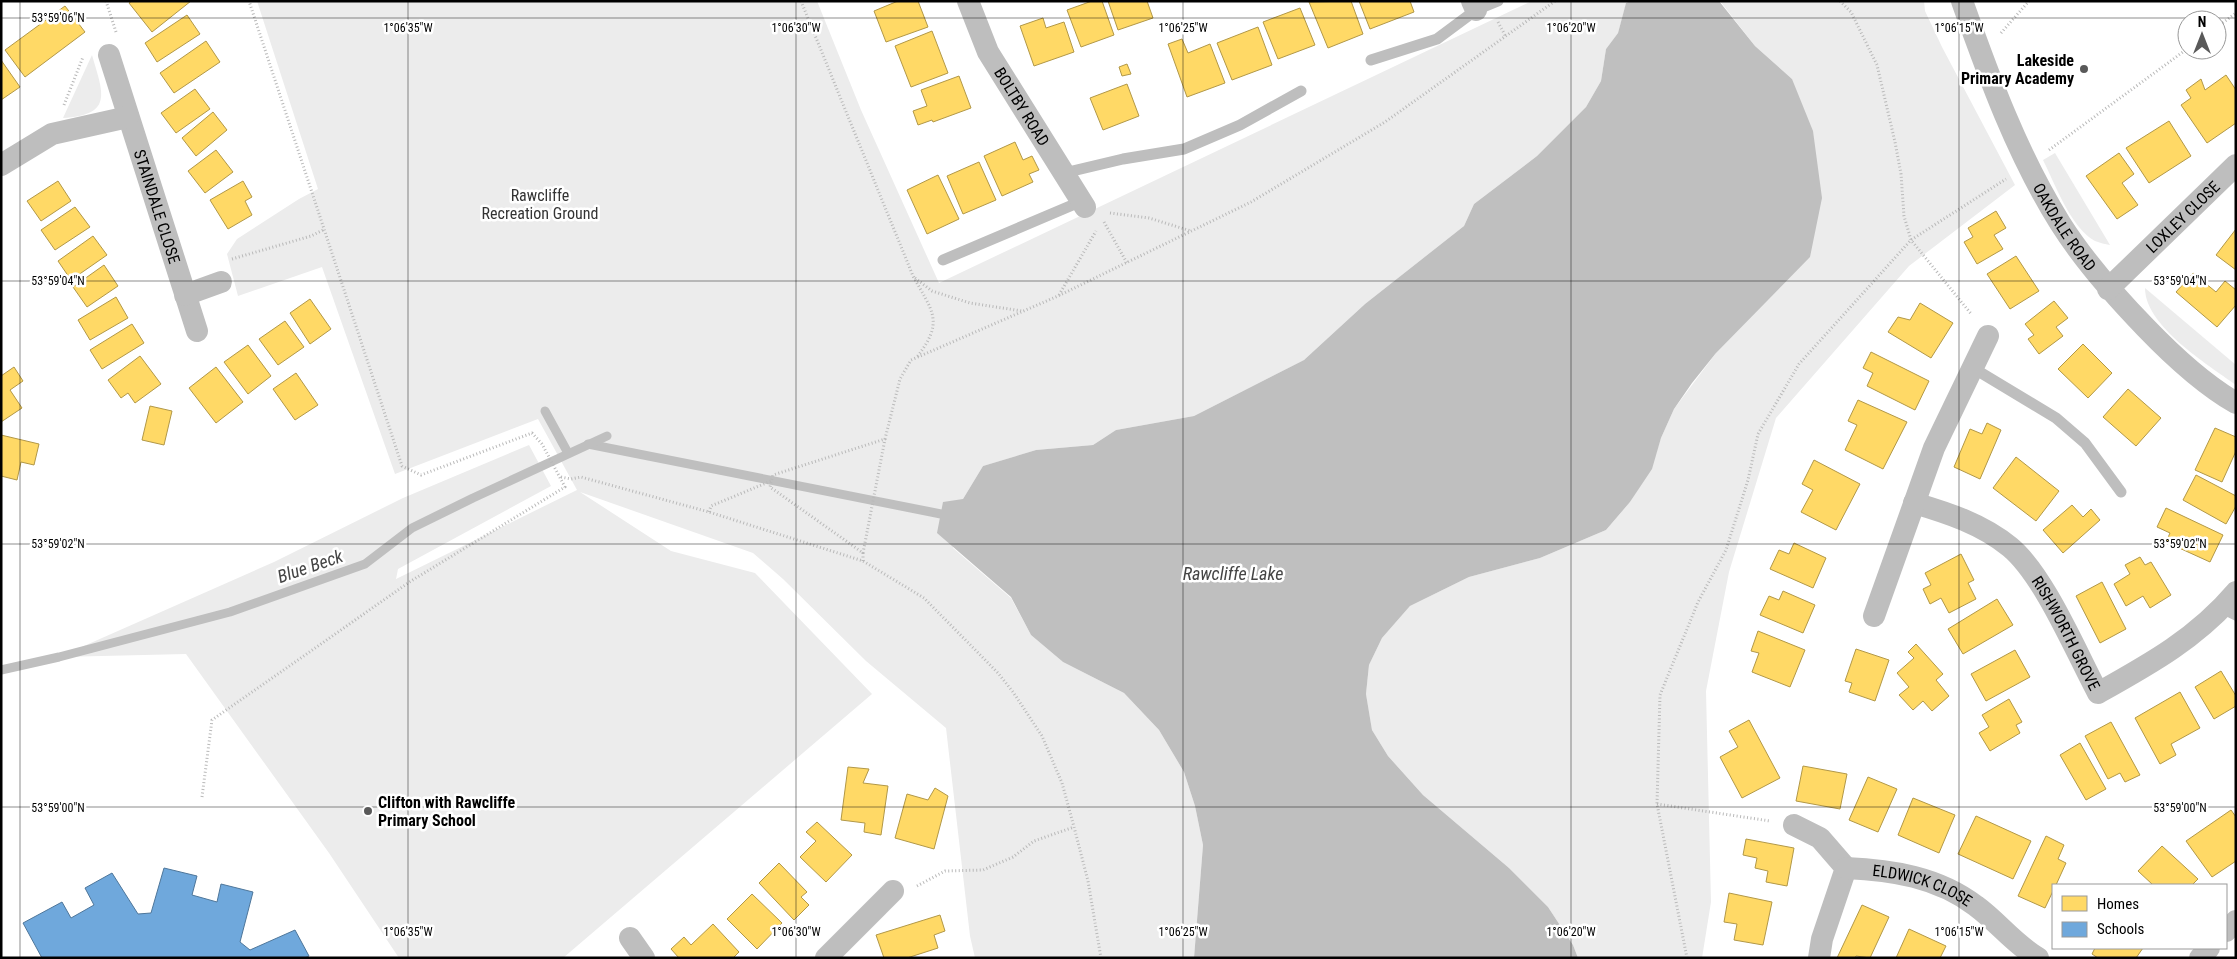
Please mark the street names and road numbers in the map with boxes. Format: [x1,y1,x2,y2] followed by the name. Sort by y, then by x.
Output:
[990,64,1054,149] street label: BOLTBY ROAD
[130,147,184,266] street label: STAINDALE CLOSE
[2142,177,2223,257] street label: LOXLEY CLOSE
[2029,180,2100,275] street label: OAKDALE ROAD
[2028,572,2104,694] street label: RISHWORTH GROVE
[1872,860,1976,910] street label: ELDWICK CLOSE

